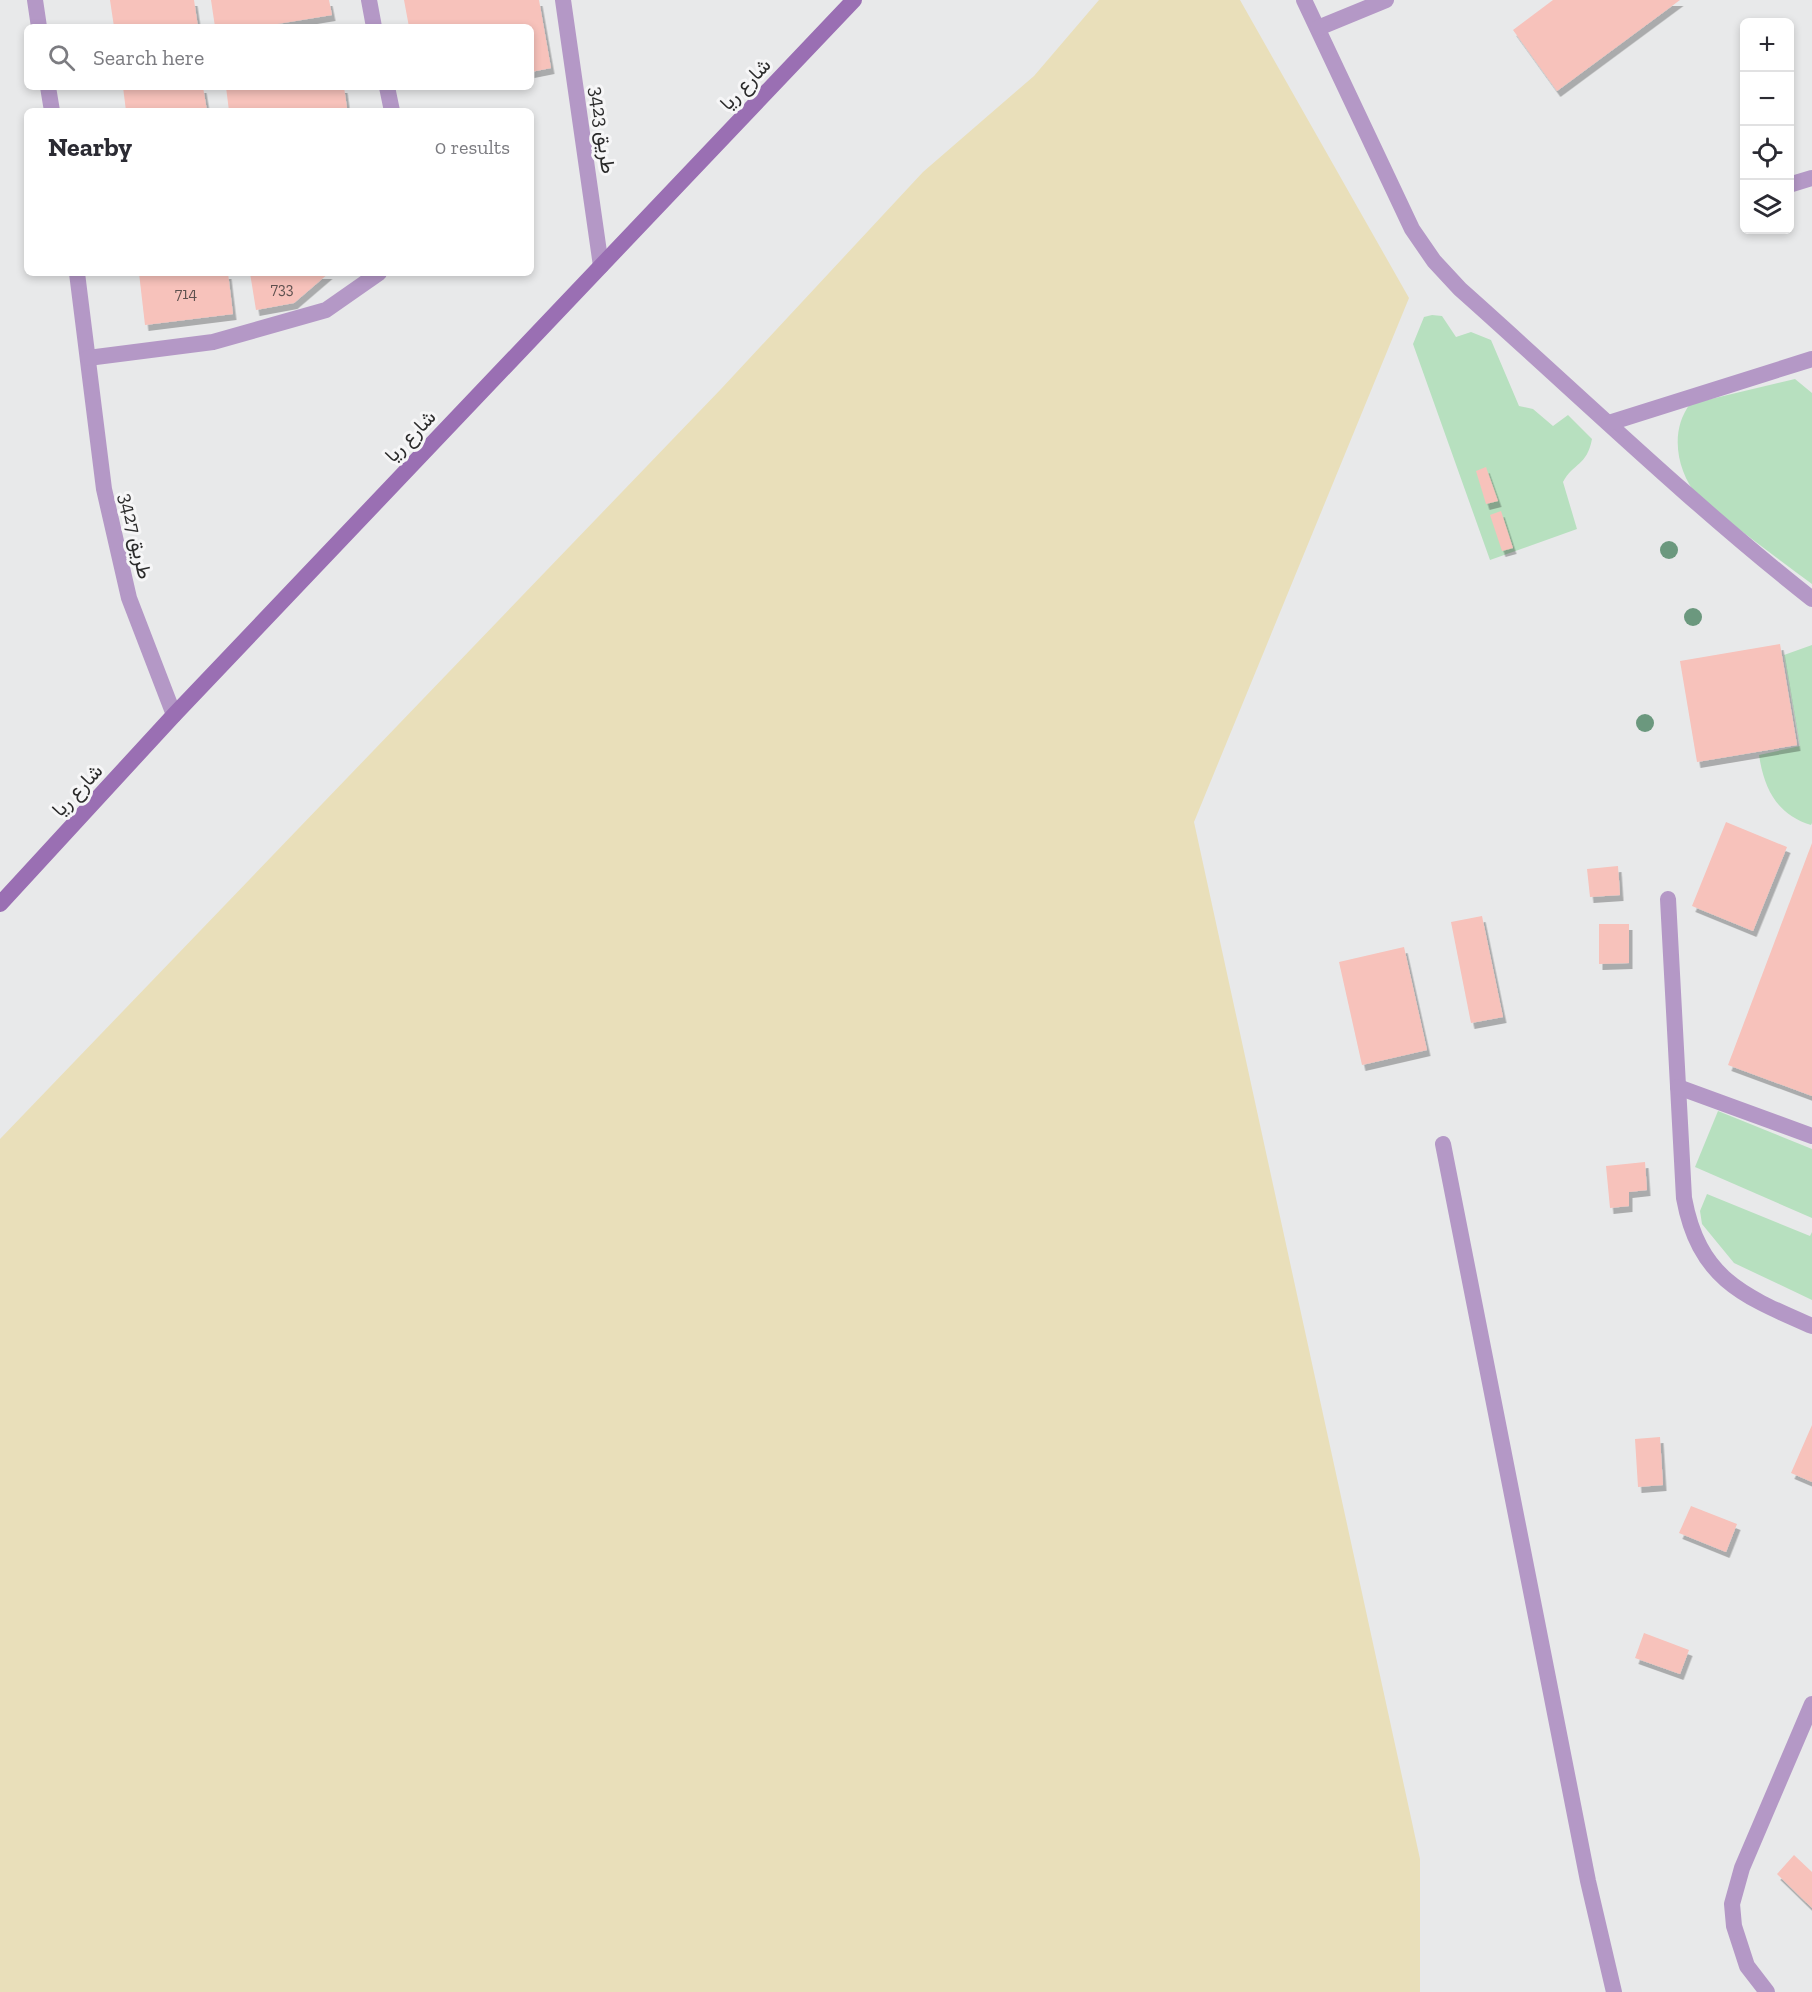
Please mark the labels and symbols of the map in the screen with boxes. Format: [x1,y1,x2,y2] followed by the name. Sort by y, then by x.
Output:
[714,53,777,116] street label: شارع ريا
[584,85,621,175] street label: طريق 3423
[270,279,294,298] house number: 733
[175,284,198,303] house number: 714
[379,405,442,468] street label: شارع ريا
[114,491,158,581] street label: طريق 3427
[47,759,109,823] street label: شارع ريا

